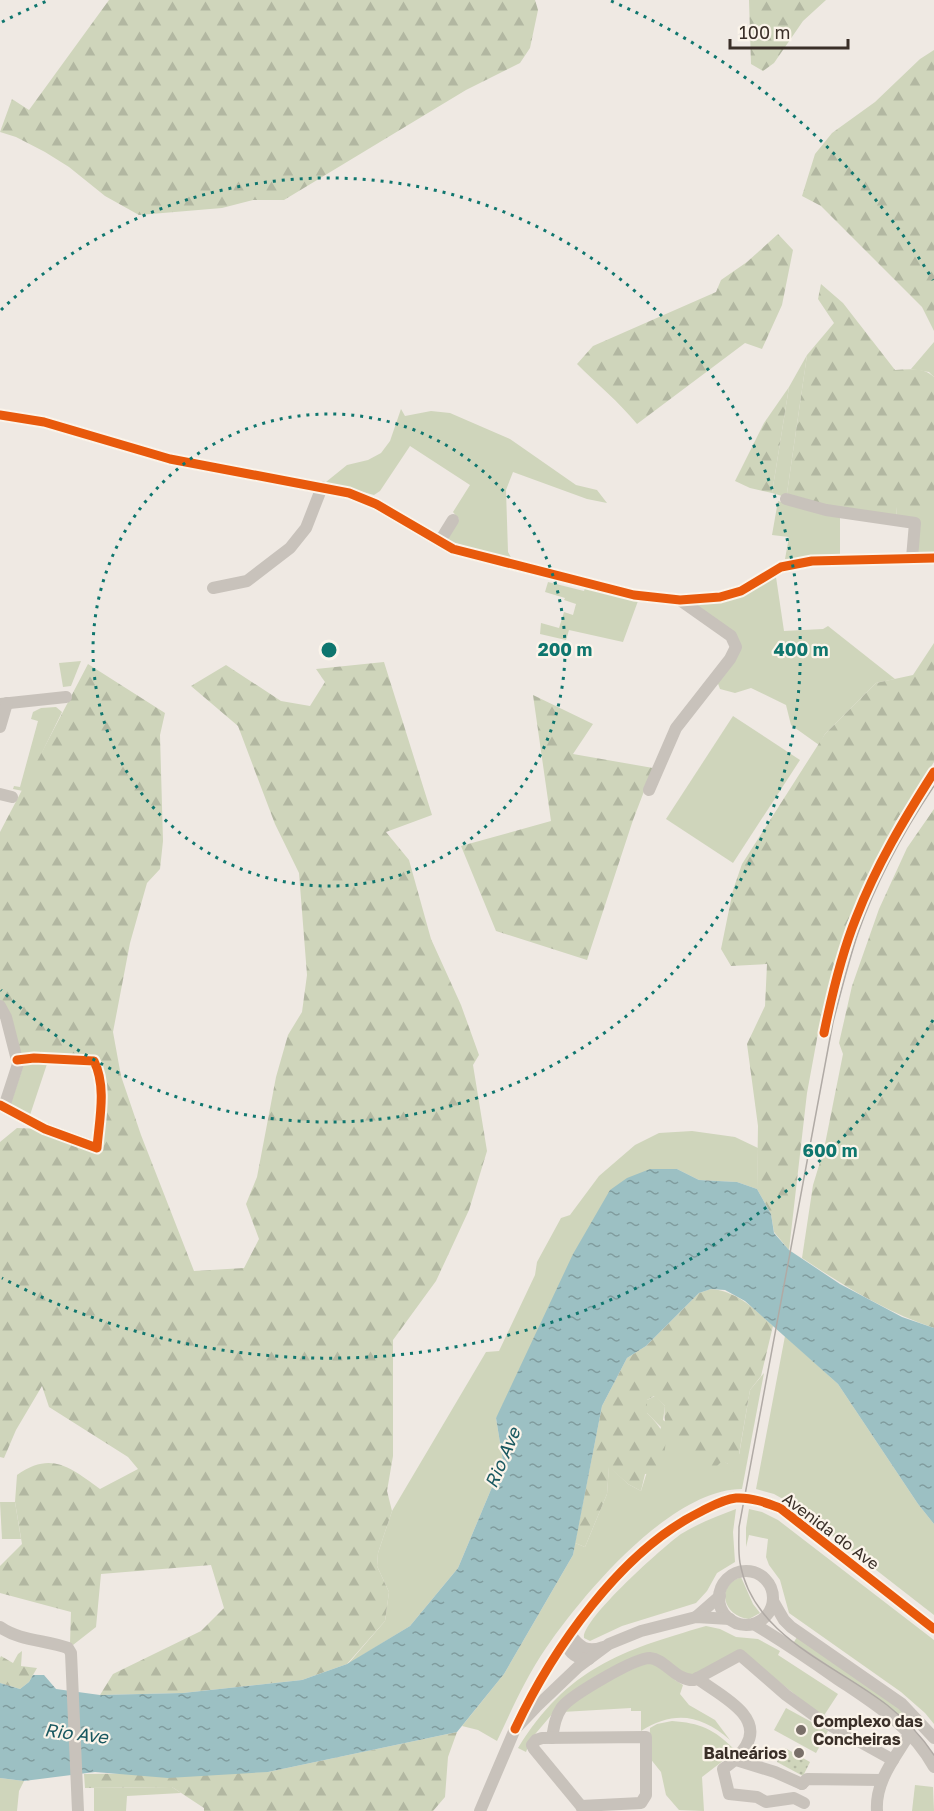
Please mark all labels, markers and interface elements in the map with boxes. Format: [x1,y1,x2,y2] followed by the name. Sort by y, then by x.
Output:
[730,12,848,50] scale bar
[739,21,790,43] text: 100 m
[538,638,592,660] text: 200 m
[774,638,828,660] text: 400 m
[319,640,339,660] centre of rings
[802,1139,858,1161] text: 600 m
[480,1423,525,1491] water label: Rio Ave
[779,1488,883,1574] street label: Avenida do Ave
[813,1711,923,1749] place label: Complexo das Concheiras
[43,1718,111,1748] water label: Rio Ave
[794,1723,808,1737] marker: Complexo das Concheiras
[703,1743,787,1763] place label: Balneários
[792,1746,806,1760] marker: Balneários

